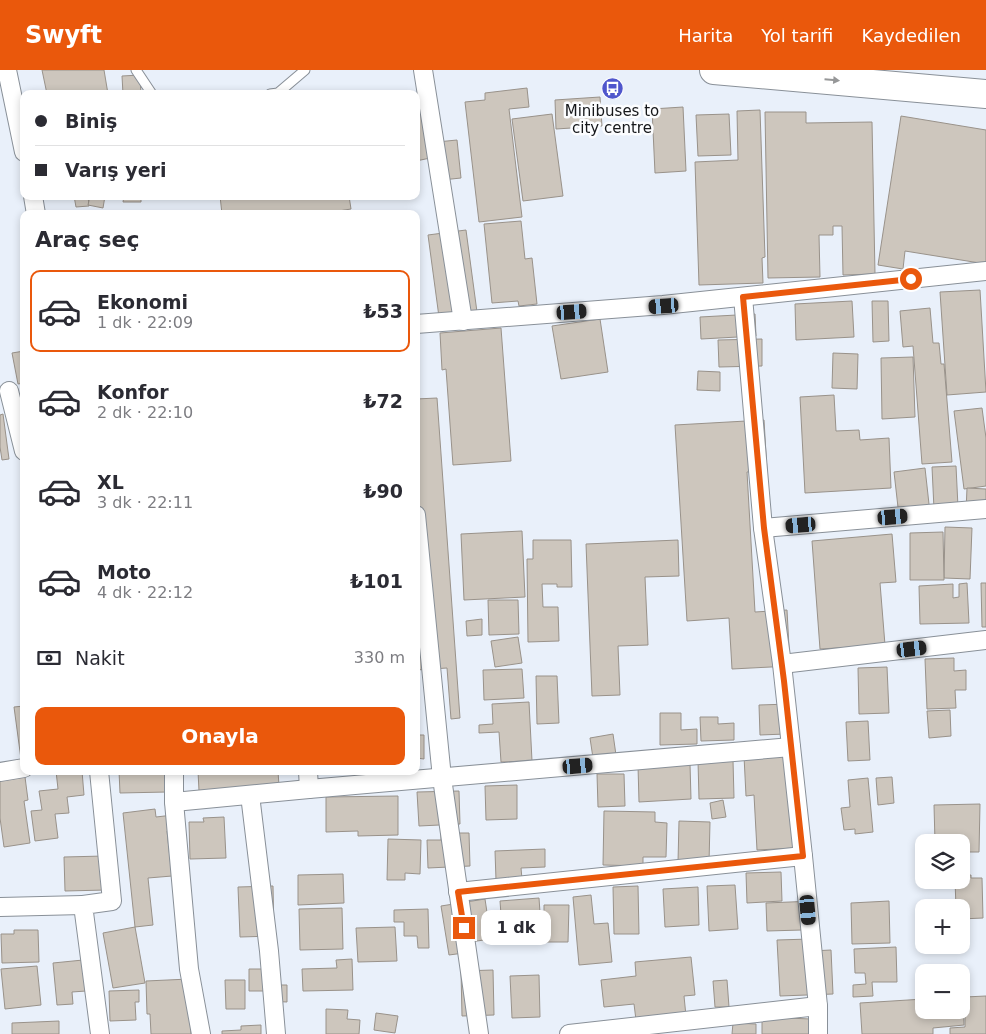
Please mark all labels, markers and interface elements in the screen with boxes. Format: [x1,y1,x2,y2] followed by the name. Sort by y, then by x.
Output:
[25,21,102,49] text: Swyft
[678,25,733,46] text: Harita
[761,25,833,46] text: Yol tarifi
[861,25,961,46] text: Kaydedilen
[600,76,624,100] bus stop icon: Minibuses to city centre
[825,77,841,85] one-way arrow
[565,102,659,137] place label: Minibuses to city centre
[65,110,117,132] text: Biniş
[65,159,166,181] text: Varış yeri
[35,227,139,252] text: Araç seç
[900,268,922,290] route start
[37,289,82,334] icon: car
[97,291,188,313] text: Ekonomi
[648,297,679,315] car
[363,300,403,322] text: ₺53
[556,303,587,321] car
[97,313,193,332] text: 1 dk · 22:09
[37,379,82,424] icon: car
[97,381,169,403] text: Konfor
[363,390,403,412] text: ₺72
[97,403,193,422] text: 2 dk · 22:10
[37,469,82,514] icon: car
[97,471,124,493] text: XL
[363,480,403,502] text: ₺90
[97,493,193,512] text: 3 dk · 22:11
[877,508,908,526] car
[785,516,816,534] car
[37,559,82,604] icon: car
[97,561,151,583] text: Moto
[350,570,403,592] text: ₺101
[97,583,193,602] text: 4 dk · 22:12
[896,640,927,658] car
[35,644,63,672] icon: cash
[75,647,125,669] text: Nakit
[354,648,405,667] text: 330 m
[35,707,405,765] button: Onayla
[562,757,593,775] car
[915,834,970,1019] map controls
[915,834,970,889] button: layers
[799,894,816,926] car
[915,899,970,954] button: +
[482,910,552,946] callout: 1 dk
[453,917,475,939] route end
[497,918,535,937] text: 1 dk
[915,964,970,1019] button: −

